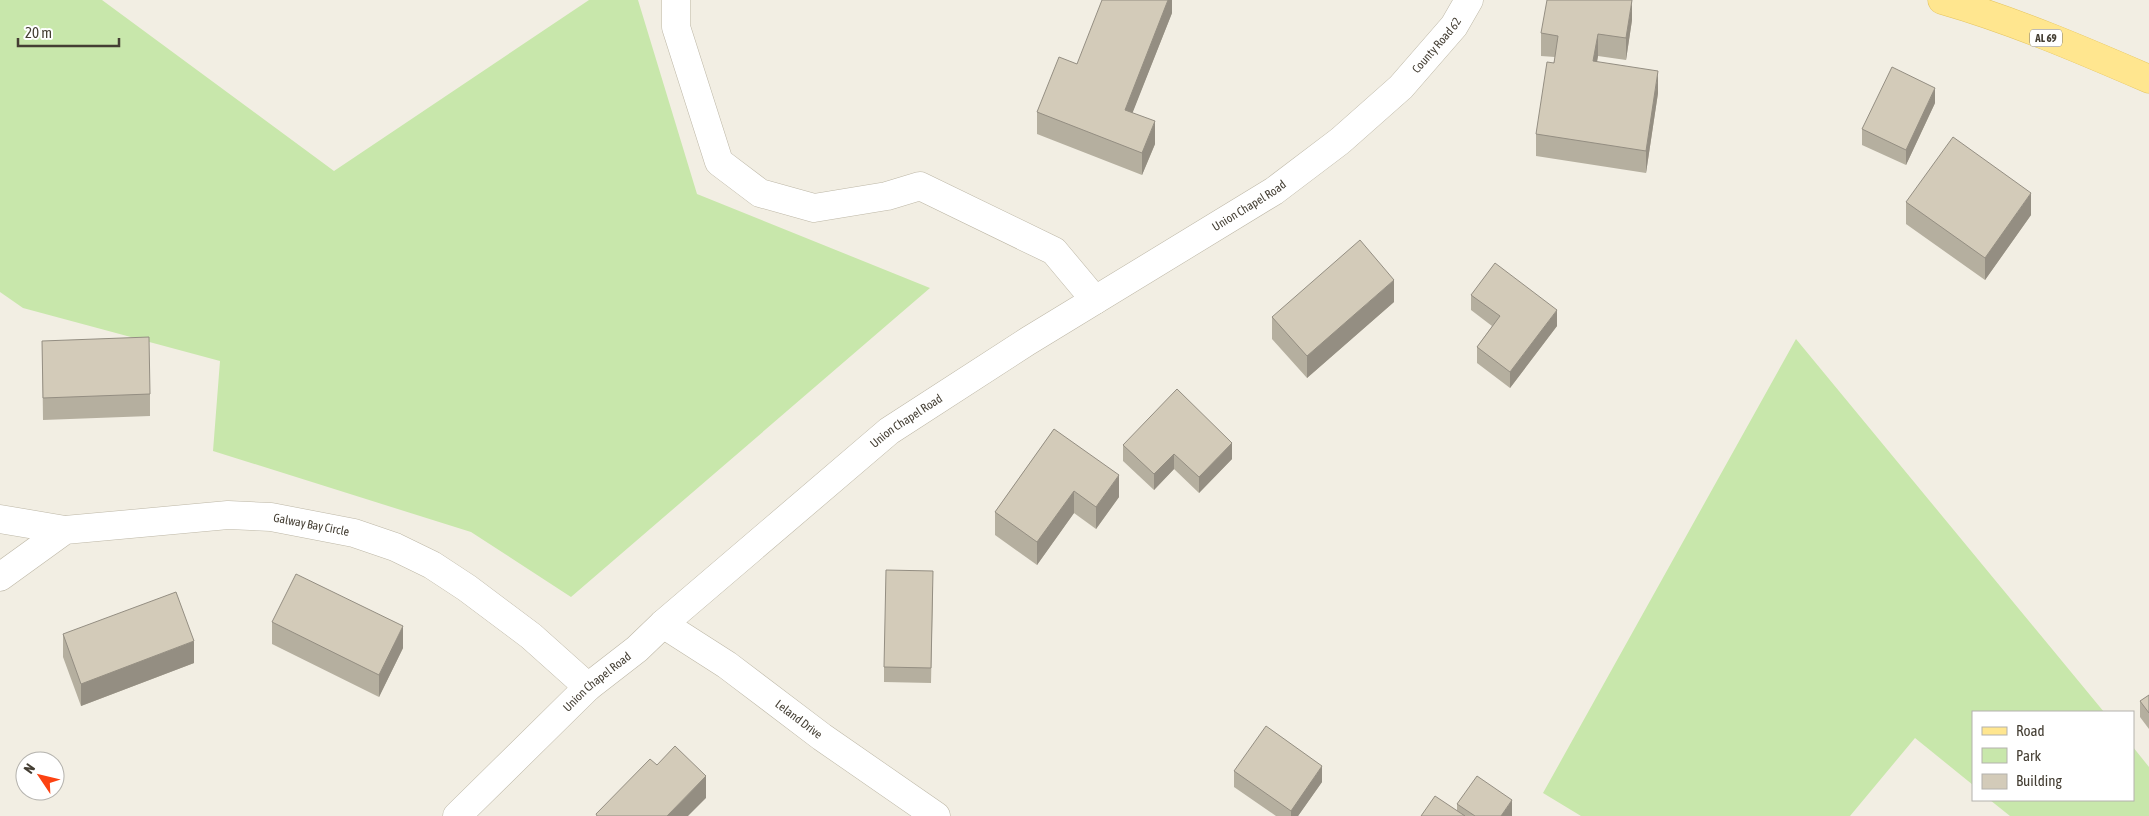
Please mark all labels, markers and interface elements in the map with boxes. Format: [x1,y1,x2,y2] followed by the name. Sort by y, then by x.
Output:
[18,15,119,47] scale bar
[1409,15,1464,76] street label: County Road 62
[25,24,52,41] text: 20 m
[2030,29,2062,46] road number: AL 69
[1210,177,1289,234] street label: Union Chapel Road
[867,391,945,451] street label: Union Chapel Road
[272,511,350,539] street label: Galway Bay Circle
[560,649,634,715] street label: Union Chapel Road
[772,697,825,742] street label: Leland Drive
[1972,711,2134,801] legend
[2016,722,2045,739] text: Road
[2016,747,2041,764] text: Park
[15,751,65,801] north arrow
[20,761,38,777] text: N
[2016,772,2062,789] text: Building

